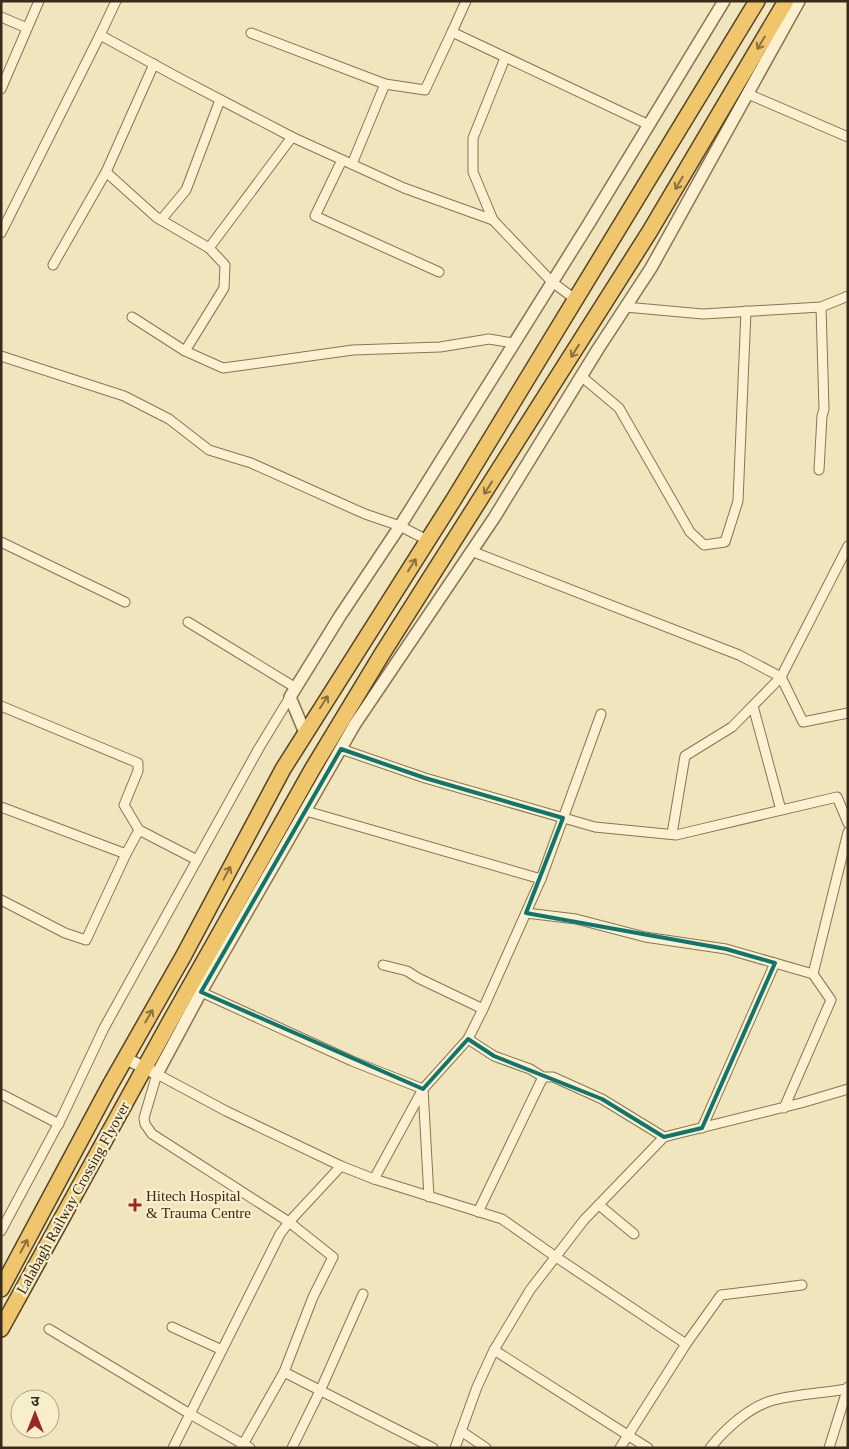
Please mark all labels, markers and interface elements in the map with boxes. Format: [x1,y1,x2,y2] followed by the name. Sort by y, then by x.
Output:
[756,36,766,50] one-way arrow
[673,176,683,190] one-way arrow
[569,344,580,358] one-way arrow
[482,481,492,495] one-way arrow
[407,558,417,572] one-way arrow
[320,695,330,709] one-way arrow
[222,866,232,881] one-way arrow
[145,1009,154,1024] one-way arrow
[13,1099,133,1297] street label: Lalabagh Railway Crossing Flyover
[146,1188,251,1221] place label: Hitech Hospital & Trauma Centre
[128,1198,142,1212] marker: Hitech Hospital & Trauma Centre
[19,1239,29,1254] one-way arrow
[10,1389,60,1439] north arrow
[31,1394,40,1409] text: उ

